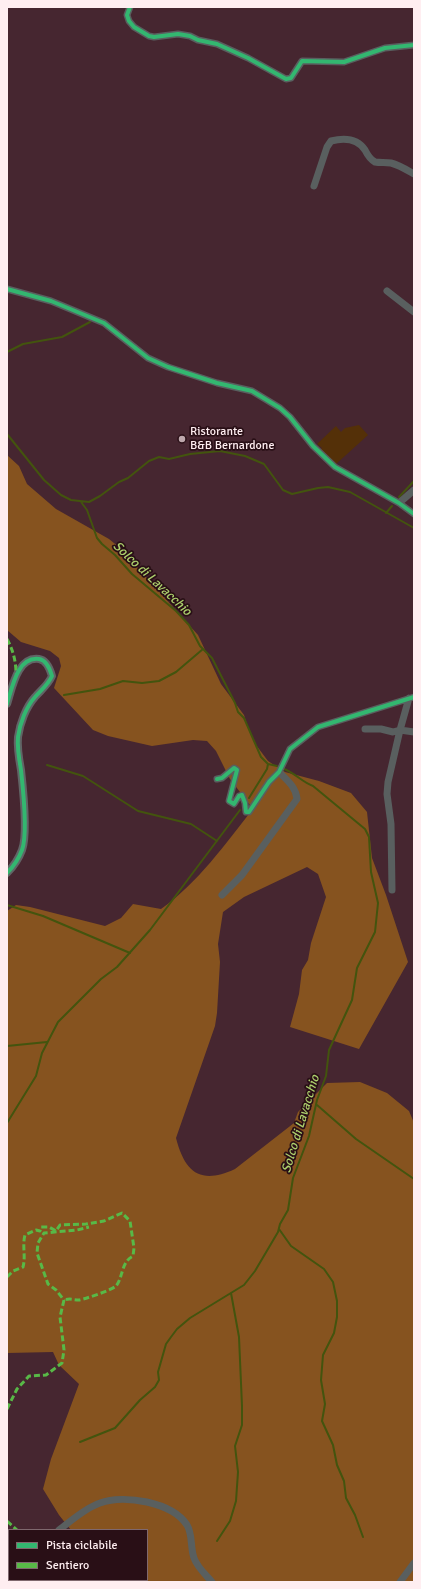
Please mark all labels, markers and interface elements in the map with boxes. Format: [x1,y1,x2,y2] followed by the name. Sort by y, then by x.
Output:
[190,425,274,453] place label: Ristorante B&B Bernardone
[177,434,187,444] marker: Ristorante B&B Bernardone
[110,539,194,619] water label: Solco di Lavacchio
[279,1073,323,1175] water label: Solco di Lavacchio
[8,1529,148,1581] legend
[46,1538,118,1553] text: Pista ciclabile
[46,1558,89,1573] text: Sentiero

